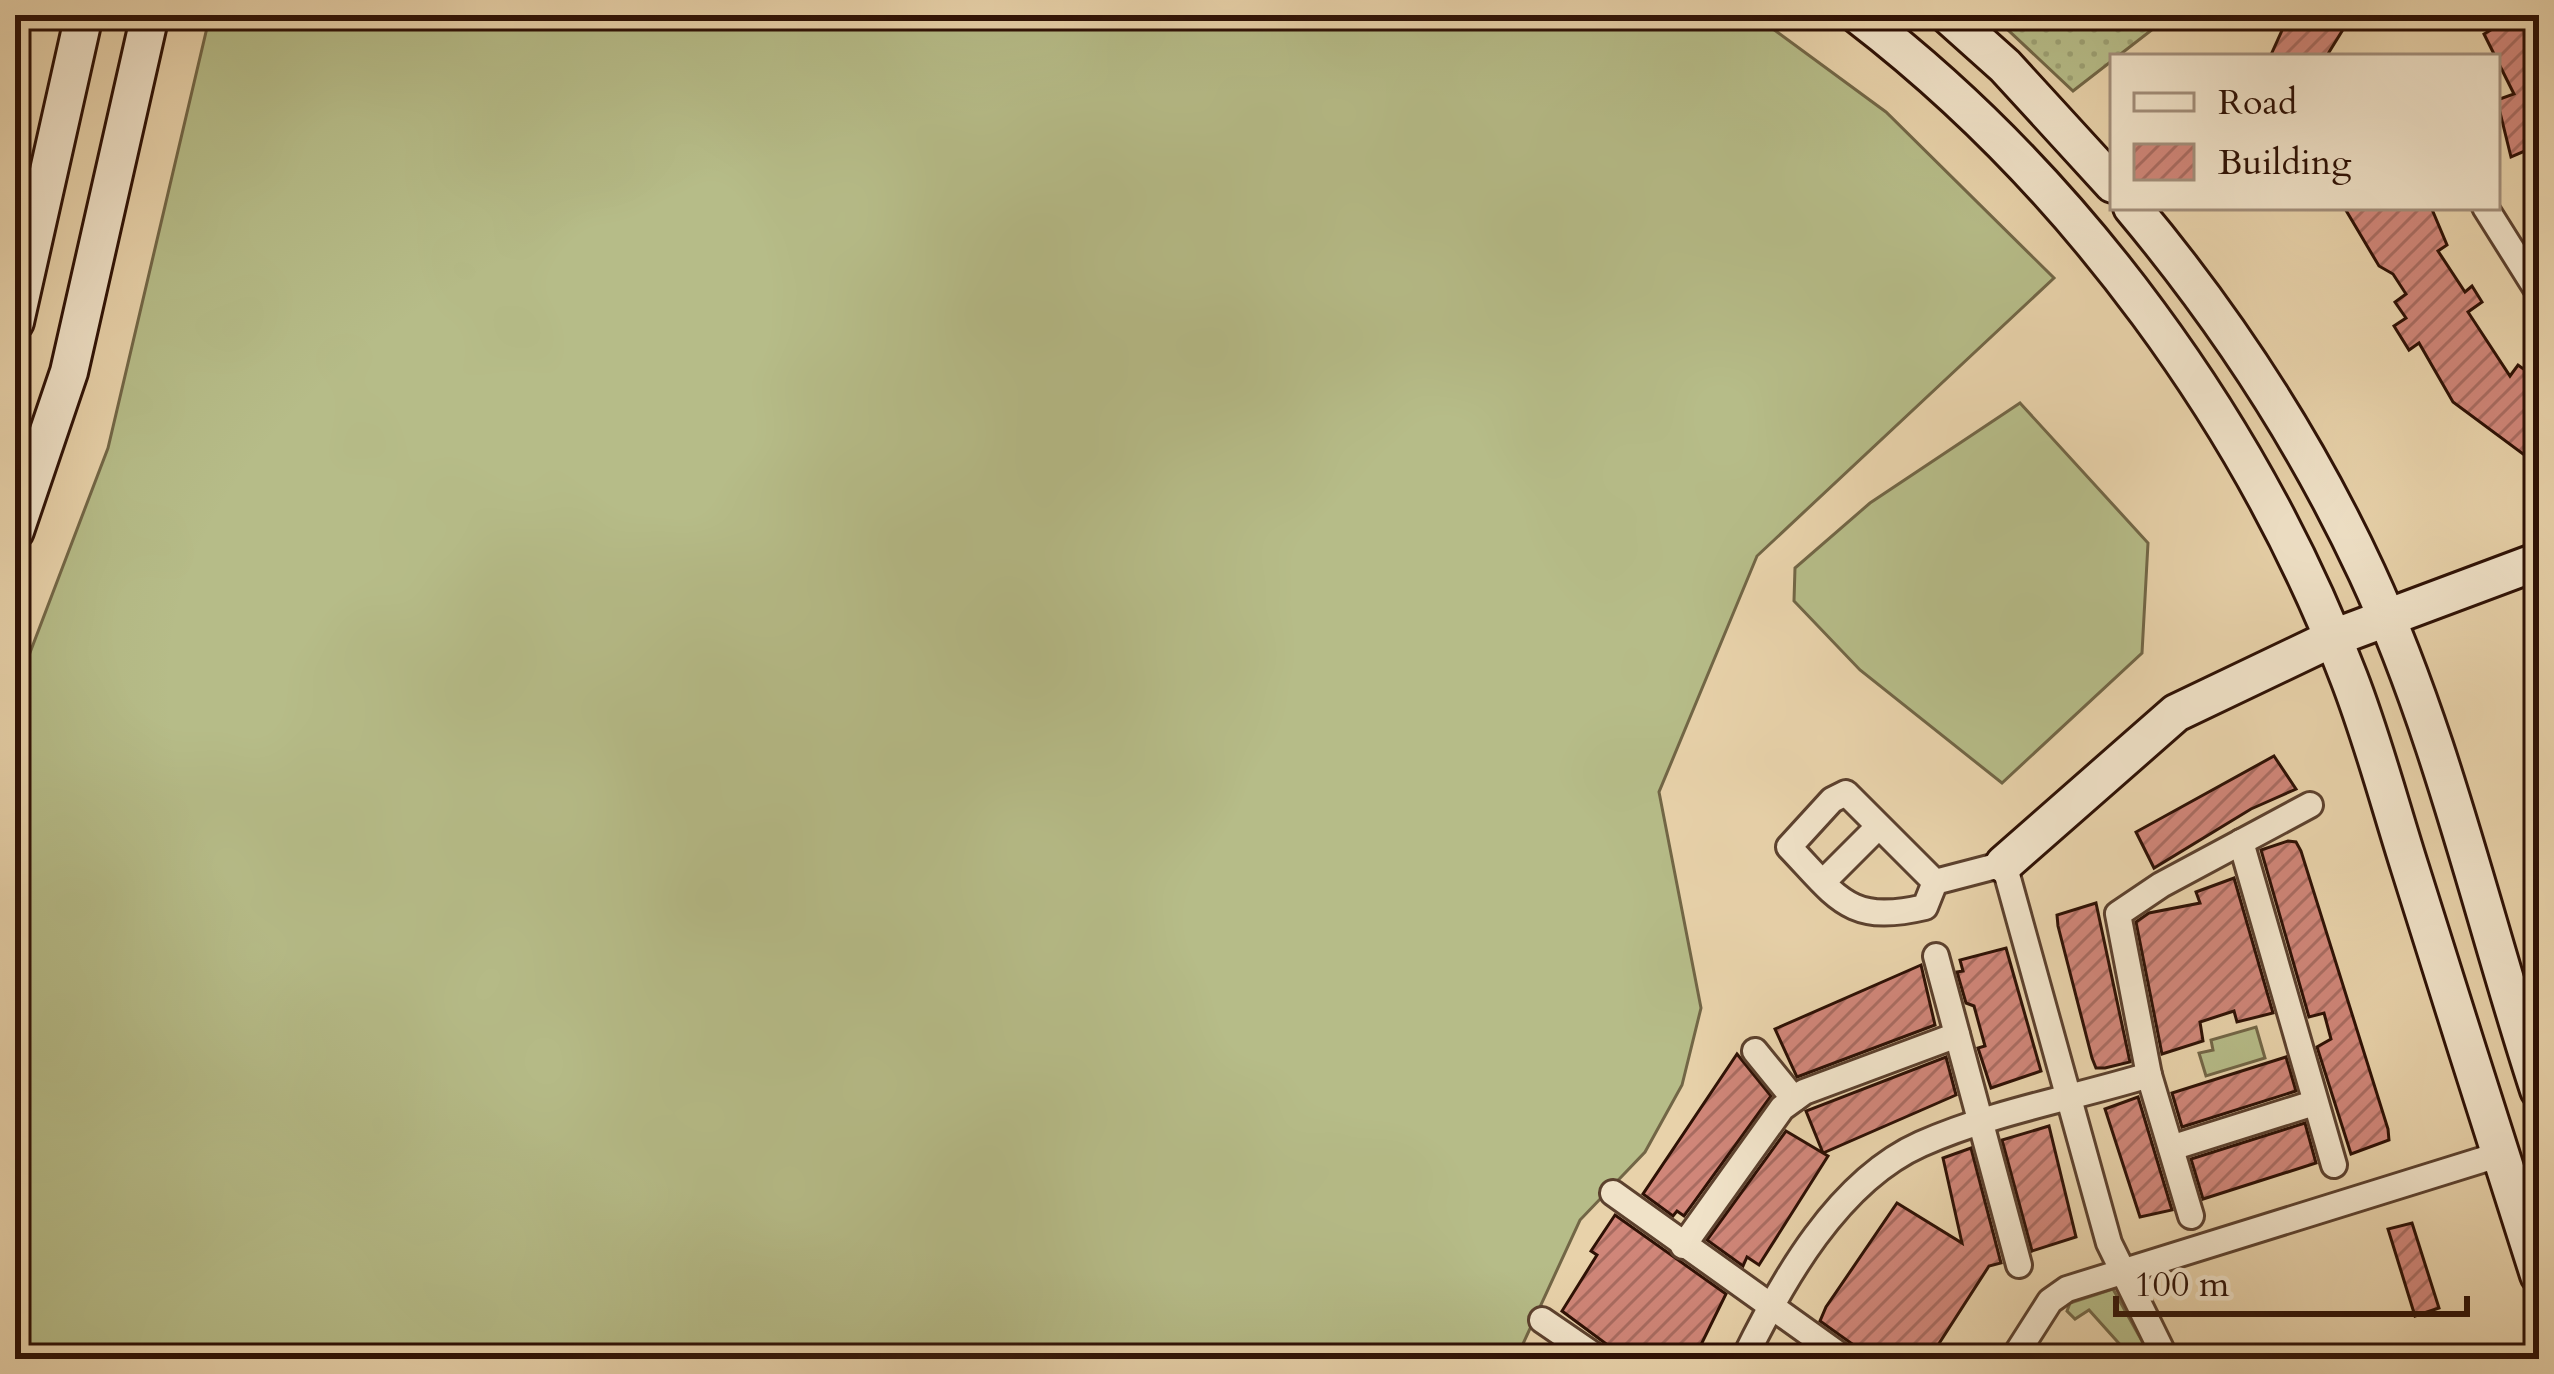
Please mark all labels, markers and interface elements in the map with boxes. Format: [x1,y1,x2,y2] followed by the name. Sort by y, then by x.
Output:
[2110,54,2500,210] legend
[2218,78,2297,127] text: Road
[2218,138,2352,187] text: Building
[2116,1242,2467,1316] scale bar
[2134,1260,2230,1309] text: 100 m

